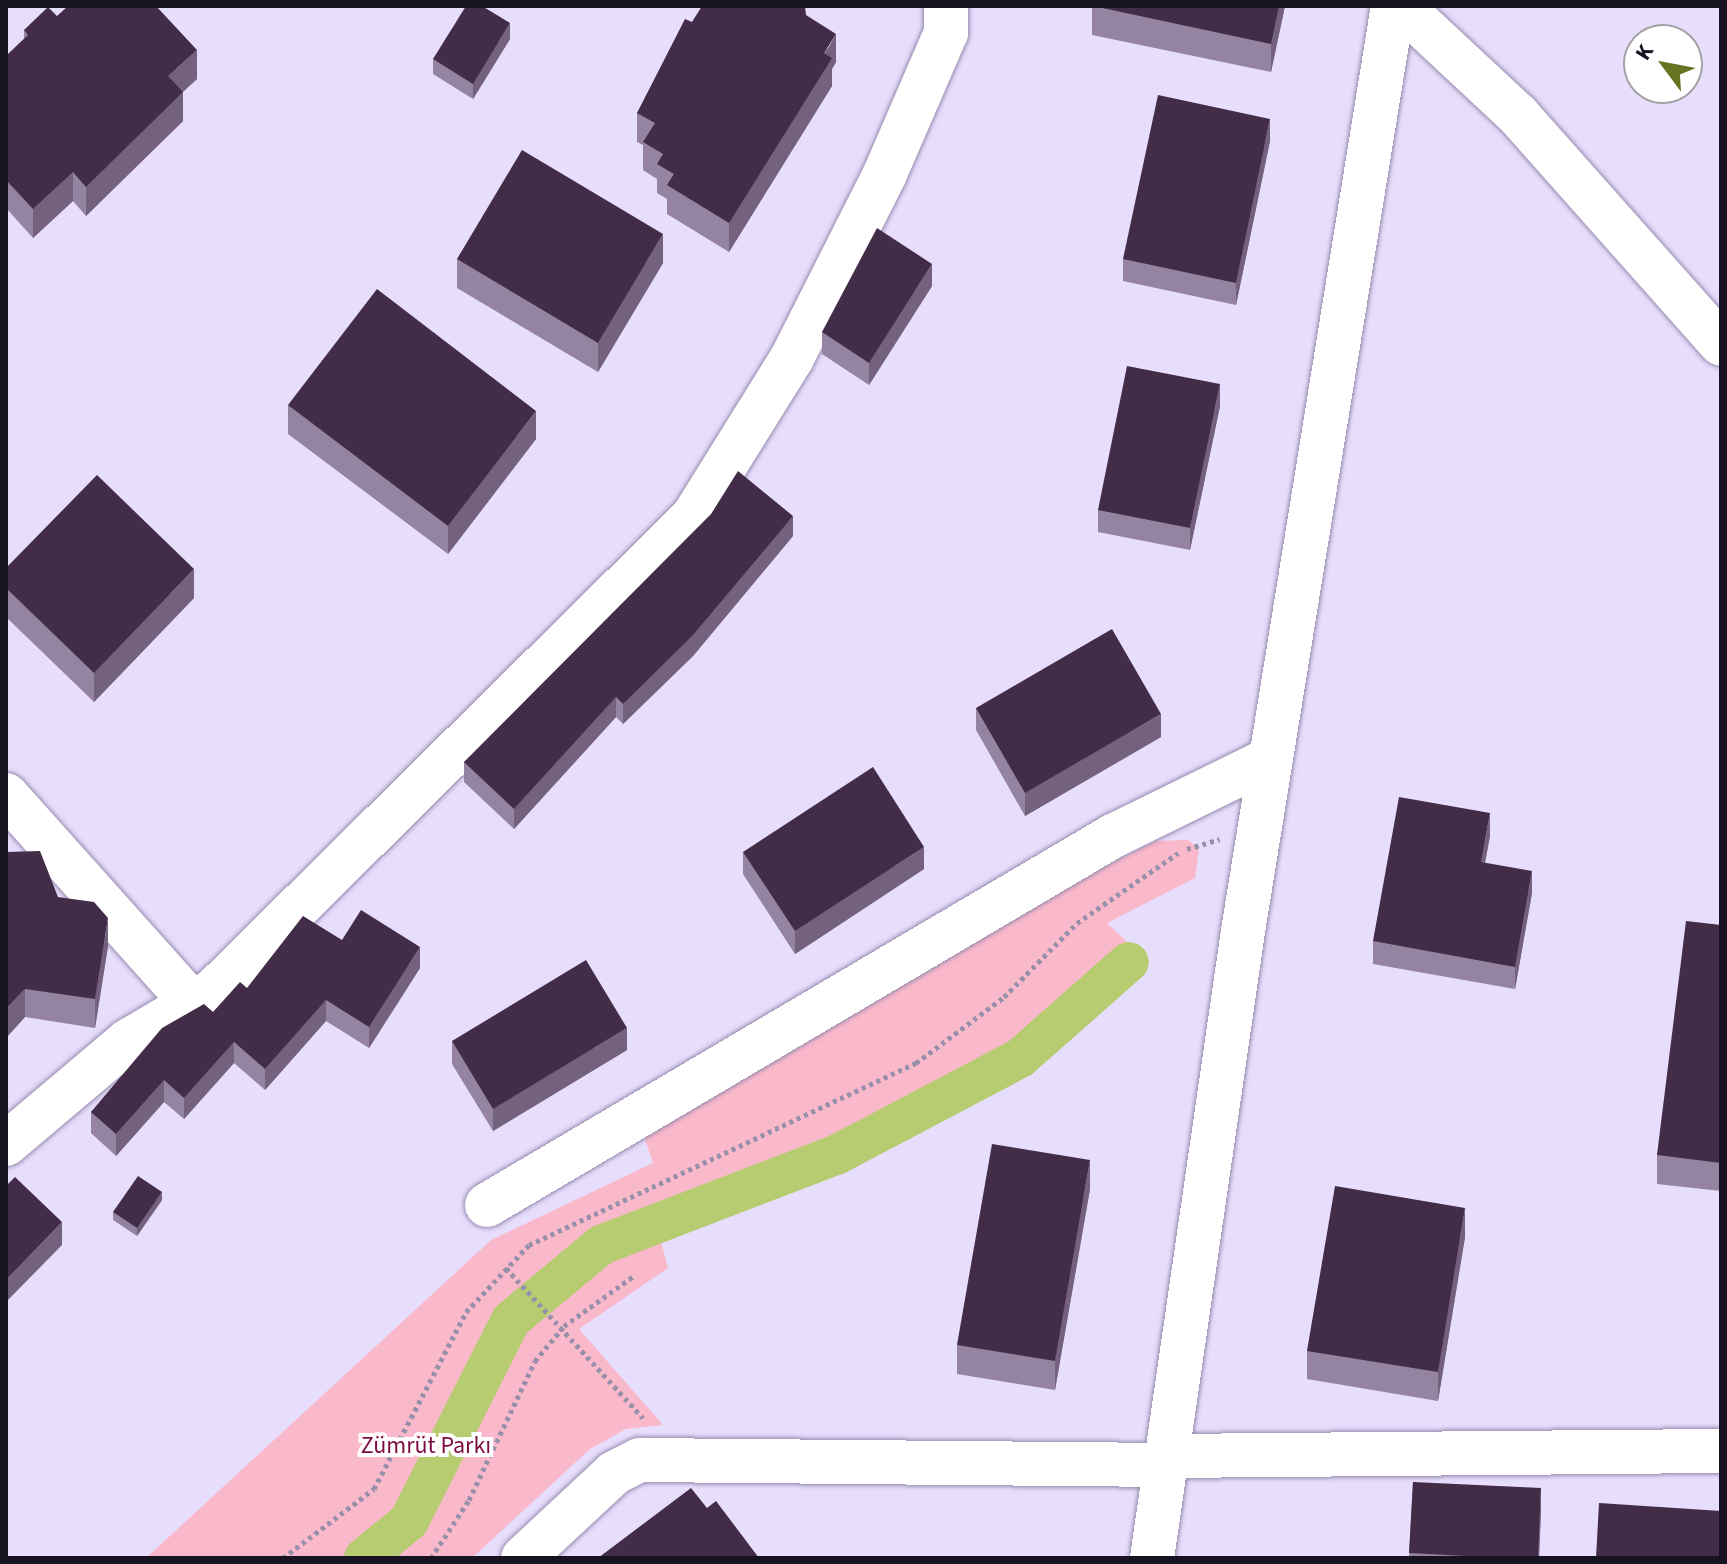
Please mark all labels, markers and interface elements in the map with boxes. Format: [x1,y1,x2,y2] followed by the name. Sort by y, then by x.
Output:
[1623,24,1703,104] north arrow
[1627,38,1661,67] text: K
[361,1432,491,1460] park label: Zümrüt Parkı

